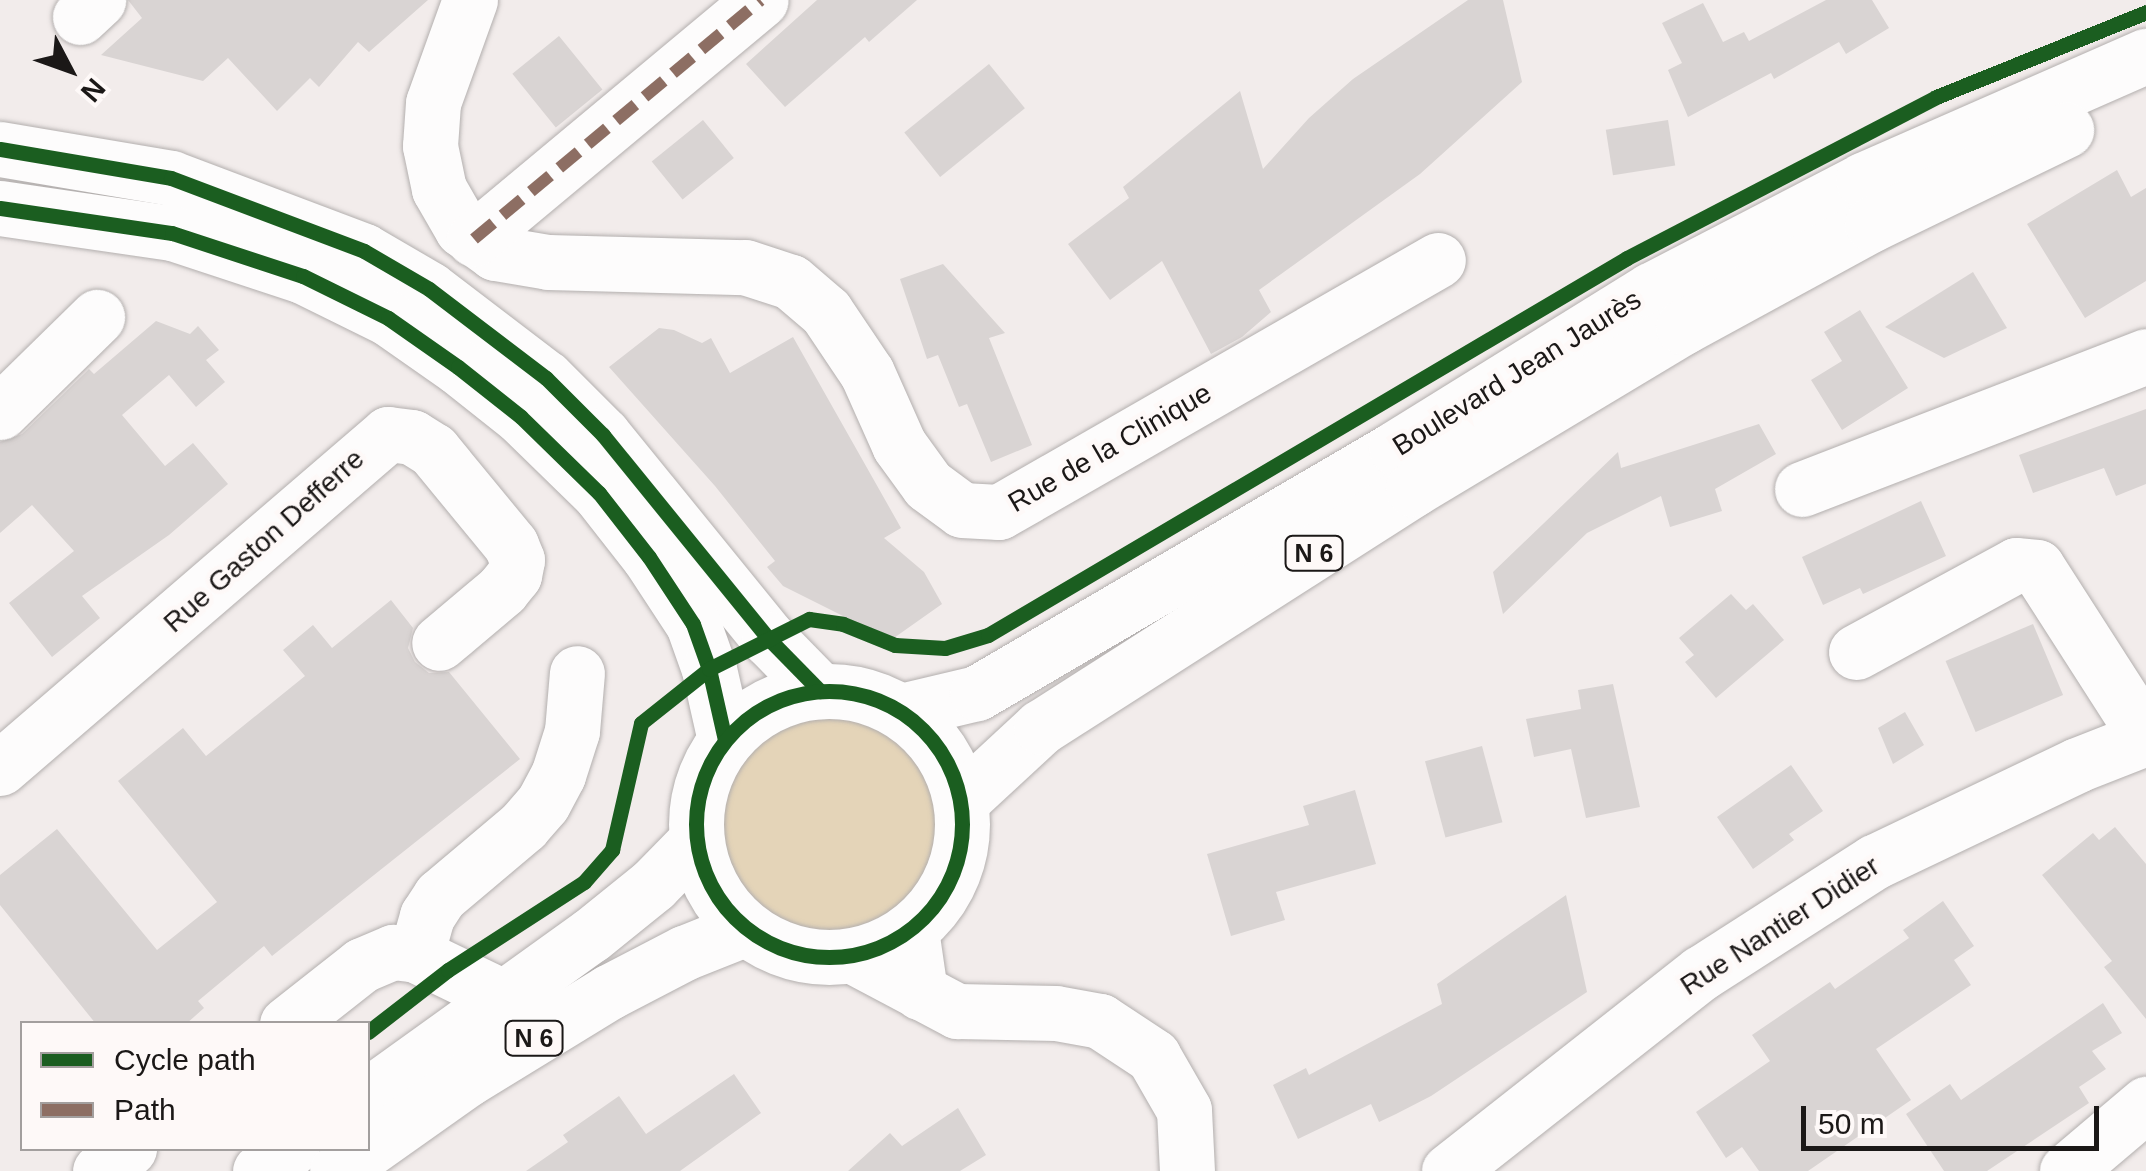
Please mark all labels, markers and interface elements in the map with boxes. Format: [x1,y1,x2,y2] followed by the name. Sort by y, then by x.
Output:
[20,20,120,120] north arrow
[75,72,111,108] text: N
[1387,283,1647,463] street label: Boulevard Jean Jaurès
[1003,376,1217,520] street label: Rue de la Clinique
[157,442,371,640] street label: Rue Gaston Defferre
[1284,533,1344,573] road number: N 6
[1674,849,1886,1003] street label: Rue Nantier Didier
[504,1018,564,1058] road number: N 6
[20,1021,370,1151] legend
[114,1043,256,1076] text: Cycle path
[1806,1086,2104,1148] scale bar
[114,1093,176,1126] text: Path
[1818,1107,1885,1140] text: 50 m

